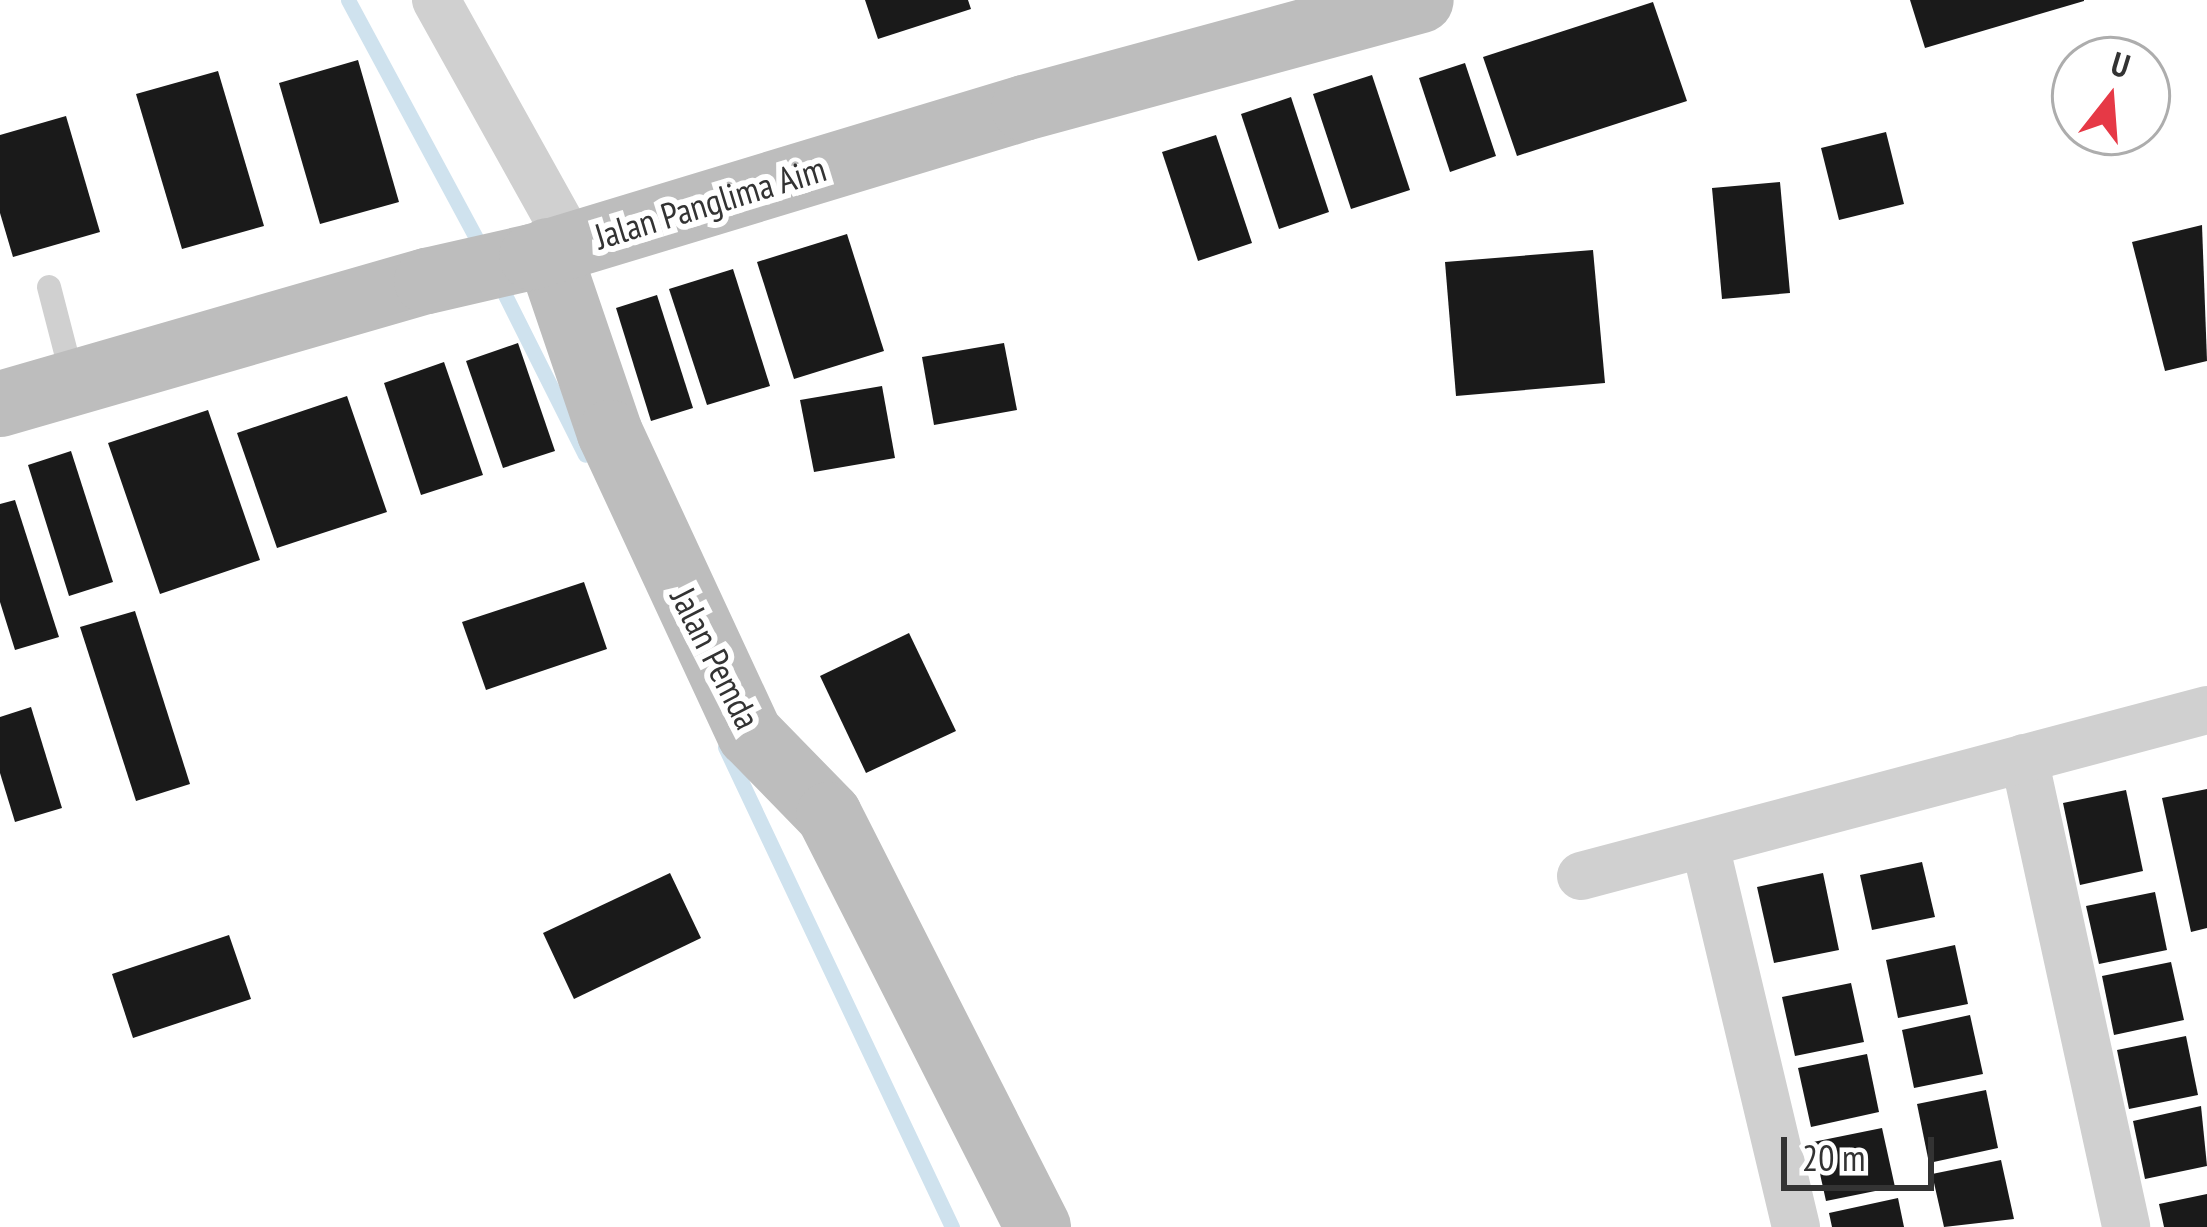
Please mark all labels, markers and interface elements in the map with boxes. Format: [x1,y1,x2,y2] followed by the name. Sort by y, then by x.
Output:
[2051,36,2171,156] north arrow
[2106,41,2135,87] text: U
[589,146,831,258] street label: Jalan Panglima Aim
[662,580,770,736] street label: Jalan Pemda
[1787,1113,1940,1187] scale bar
[1802,1134,1865,1181] text: 20 m

